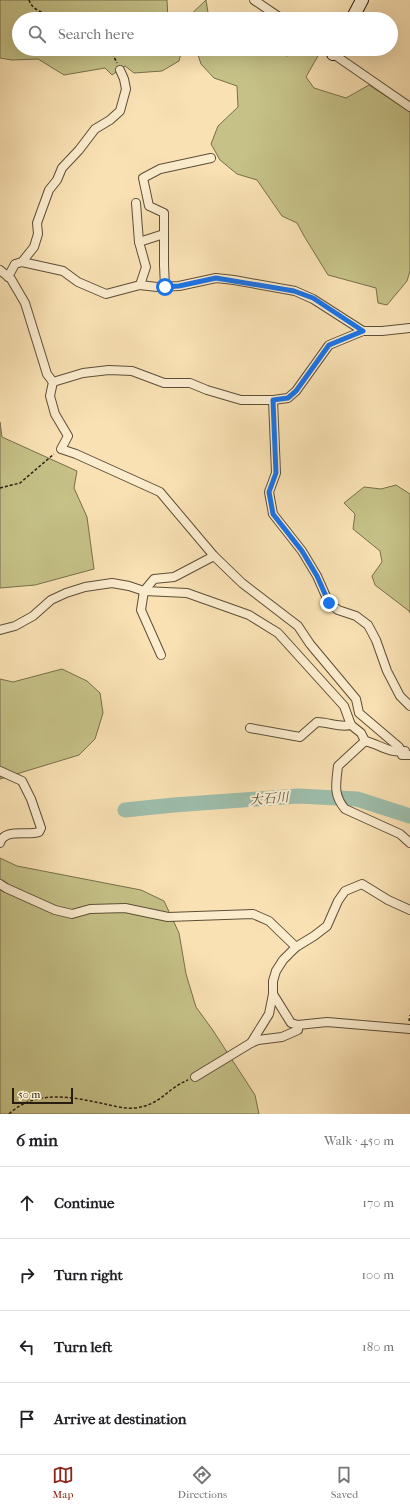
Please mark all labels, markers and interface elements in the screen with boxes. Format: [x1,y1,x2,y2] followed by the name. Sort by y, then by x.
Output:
[12,12,398,56] search box
[26,23,48,45] icon: search
[58,25,134,43] text: Search here
[156,278,174,296] route start
[320,594,338,612] route end
[249,789,291,808] water label: 大石川
[12,1086,73,1105] scale bar
[18,1088,40,1101] text: 50 m
[16,1130,58,1150] text: 6 min
[324,1133,394,1148] text: Walk · 450 m
[16,1192,38,1214] icon: ahead
[54,1194,114,1212] text: Continue
[362,1195,394,1210] text: 170 m
[16,1264,38,1286] icon: right
[54,1266,123,1284] text: Turn right
[361,1267,394,1282] text: 100 m
[16,1336,38,1358] icon: left
[54,1338,112,1356] text: Turn left
[362,1339,394,1354] text: 180 m
[16,1408,38,1430] icon: arrive
[54,1410,186,1428] text: Arrive at destination
[52,1464,74,1501] tab: Map
[178,1464,227,1501] tab: Directions
[331,1464,358,1501] tab: Saved

